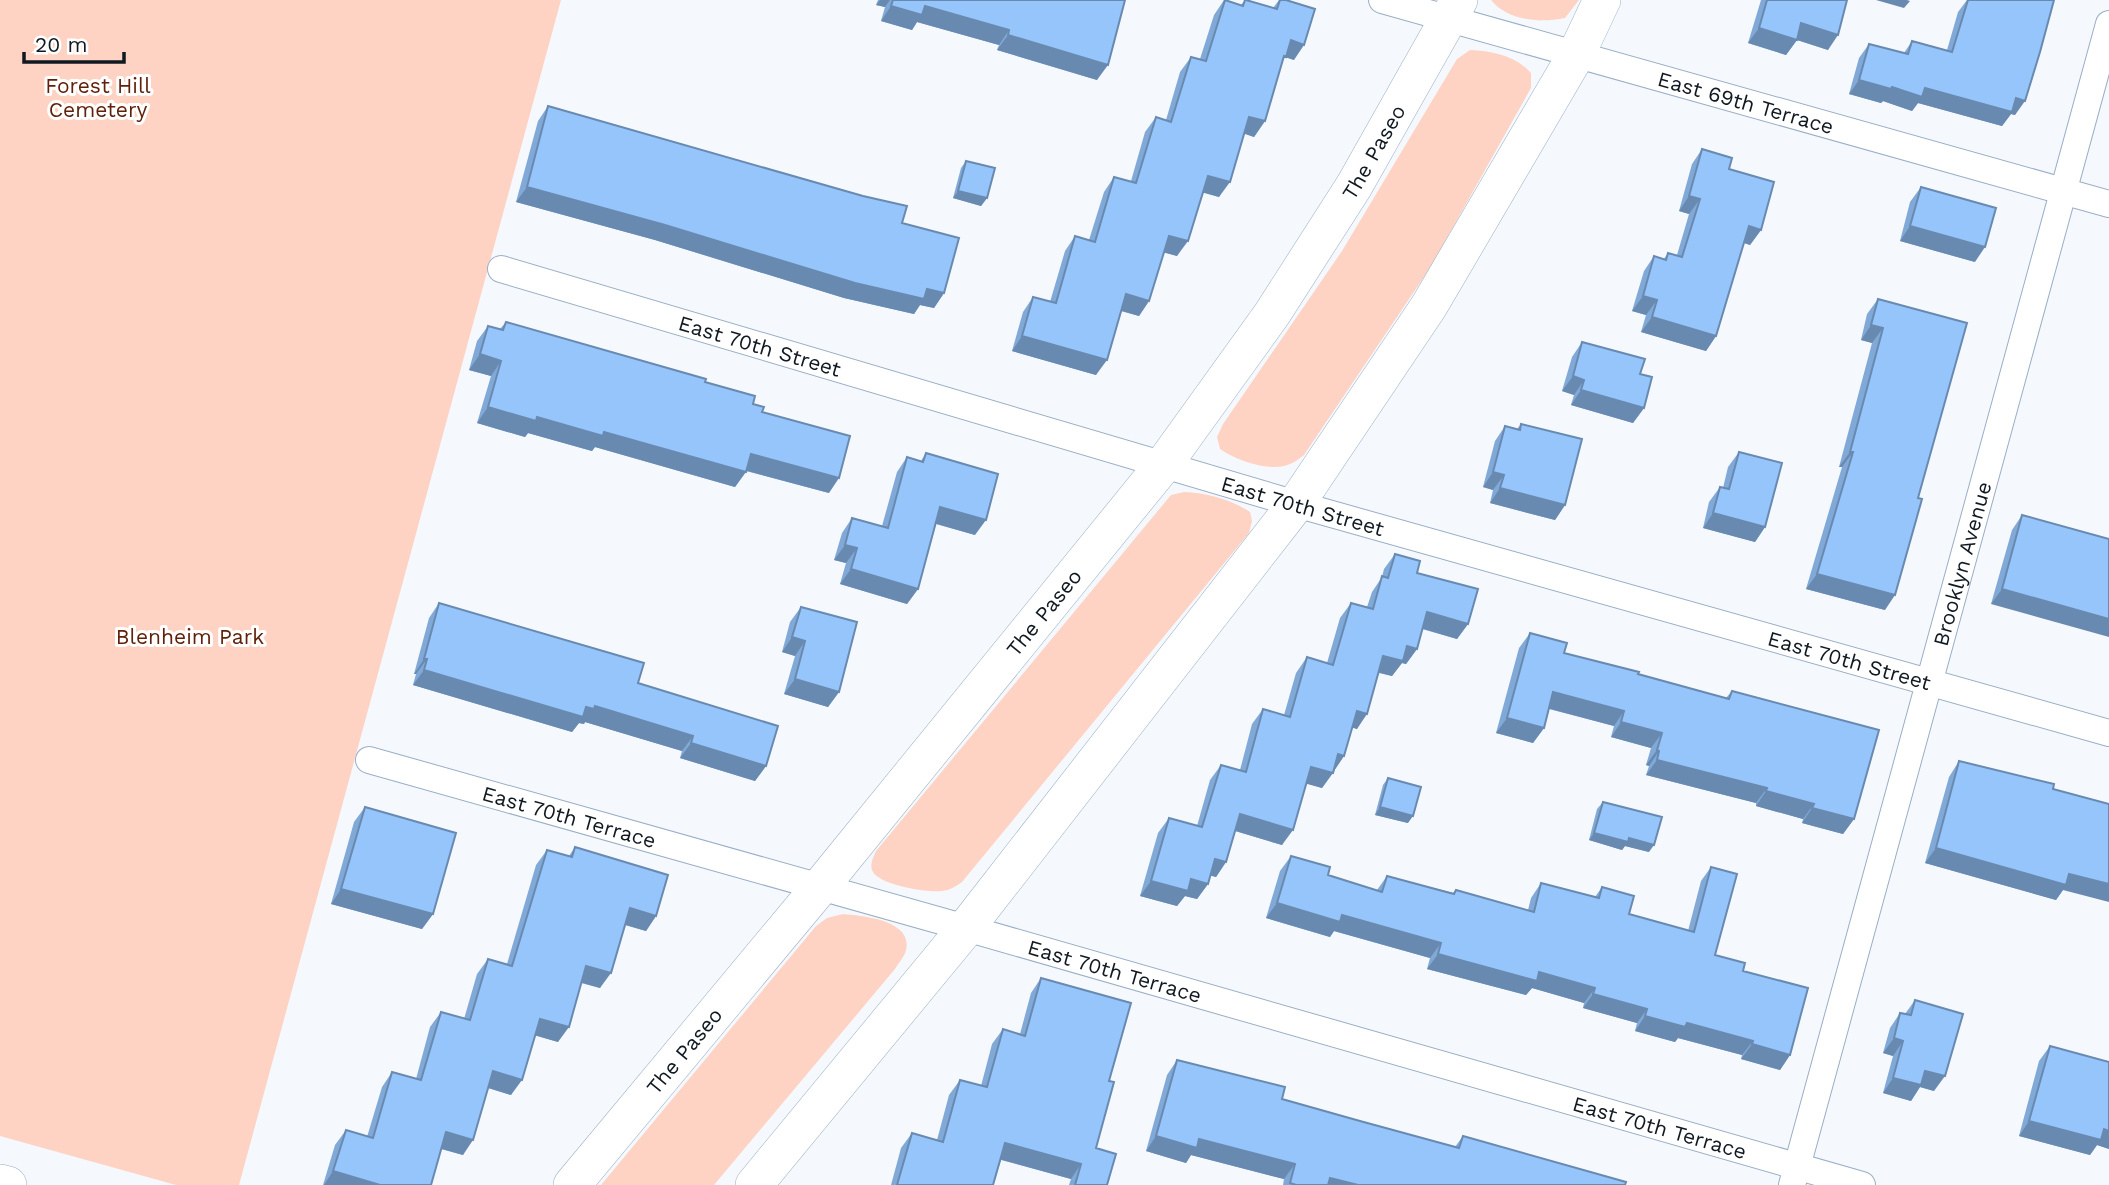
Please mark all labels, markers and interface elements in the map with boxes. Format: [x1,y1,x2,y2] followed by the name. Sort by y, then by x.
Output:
[24,21,124,65] scale bar
[35,32,87,57] text: 20 m
[1655,66,1837,139] street label: East 69th Terrace
[45,73,151,122] park label: Forest Hill Cemetery
[1336,100,1410,204] street label: The Paseo
[676,310,844,381] street label: East 70th Street
[1219,470,1387,541] street label: East 70th Street
[1927,479,1996,649] street label: Brooklyn Avenue
[1001,563,1086,661] street label: The Paseo
[116,624,264,649] park label: Blenheim Park
[1765,625,1934,695] street label: East 70th Street
[479,780,659,853] street label: East 70th Terrace
[1025,934,1205,1007] street label: East 70th Terrace
[641,1002,727,1099] street label: The Paseo
[1570,1090,1750,1164] street label: East 70th Terrace

